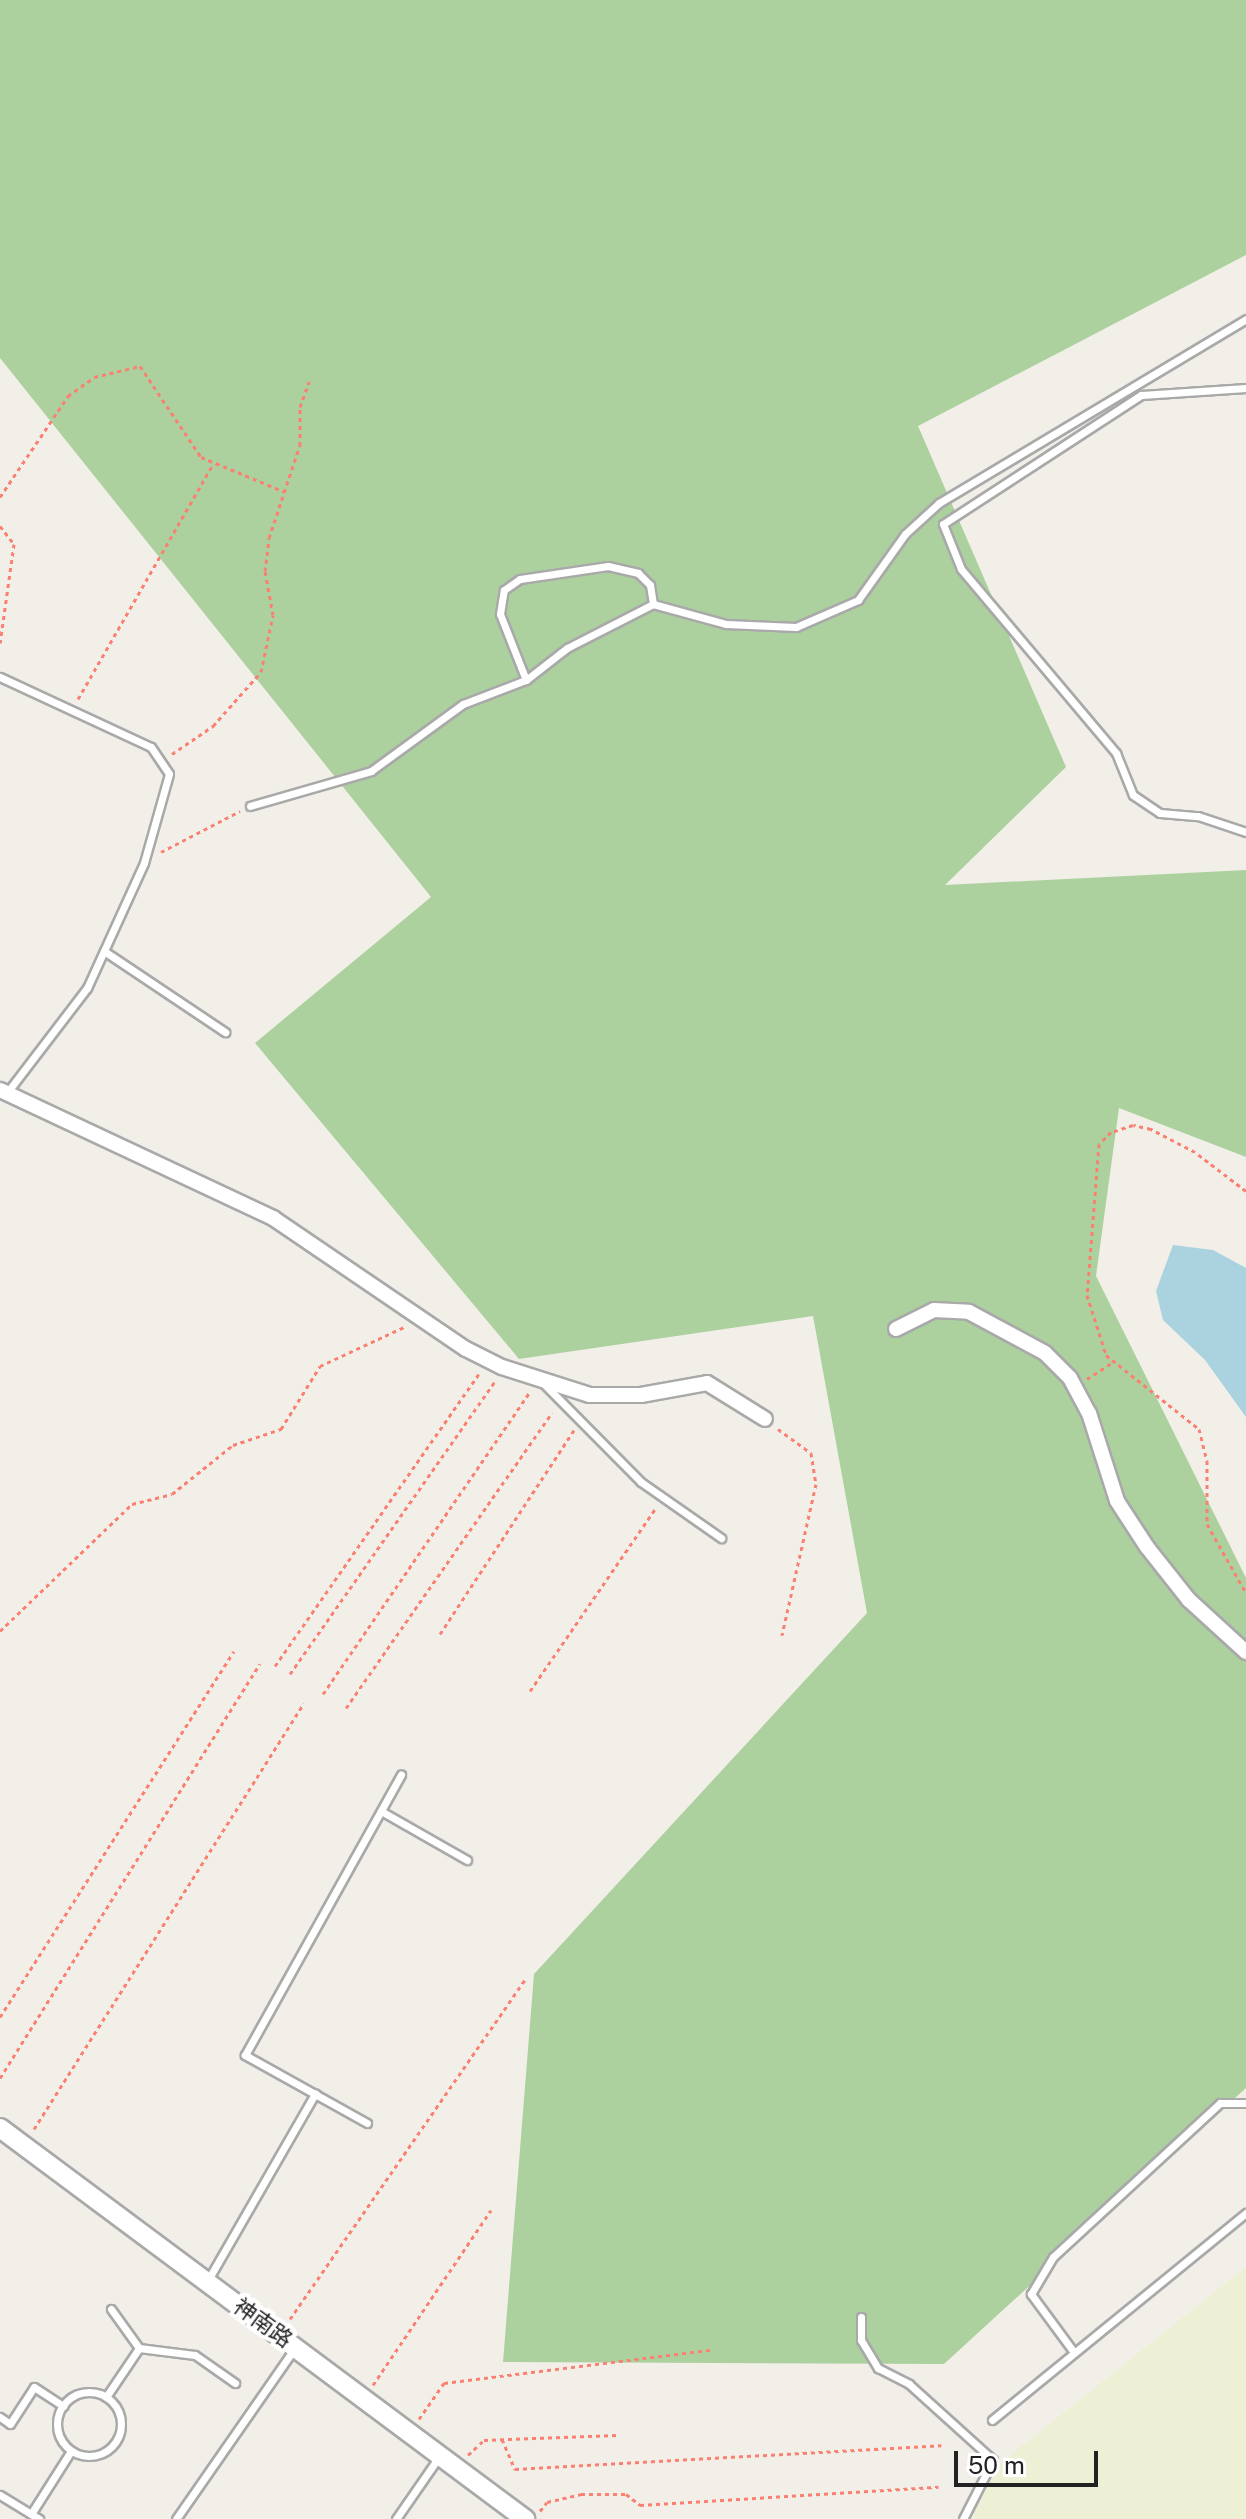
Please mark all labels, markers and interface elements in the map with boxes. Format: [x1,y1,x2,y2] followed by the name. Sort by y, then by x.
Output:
[229,2293,297,2353] street label: 神南路
[958,2435,1102,2485] scale bar
[968,2451,1025,2479] text: 50 m

